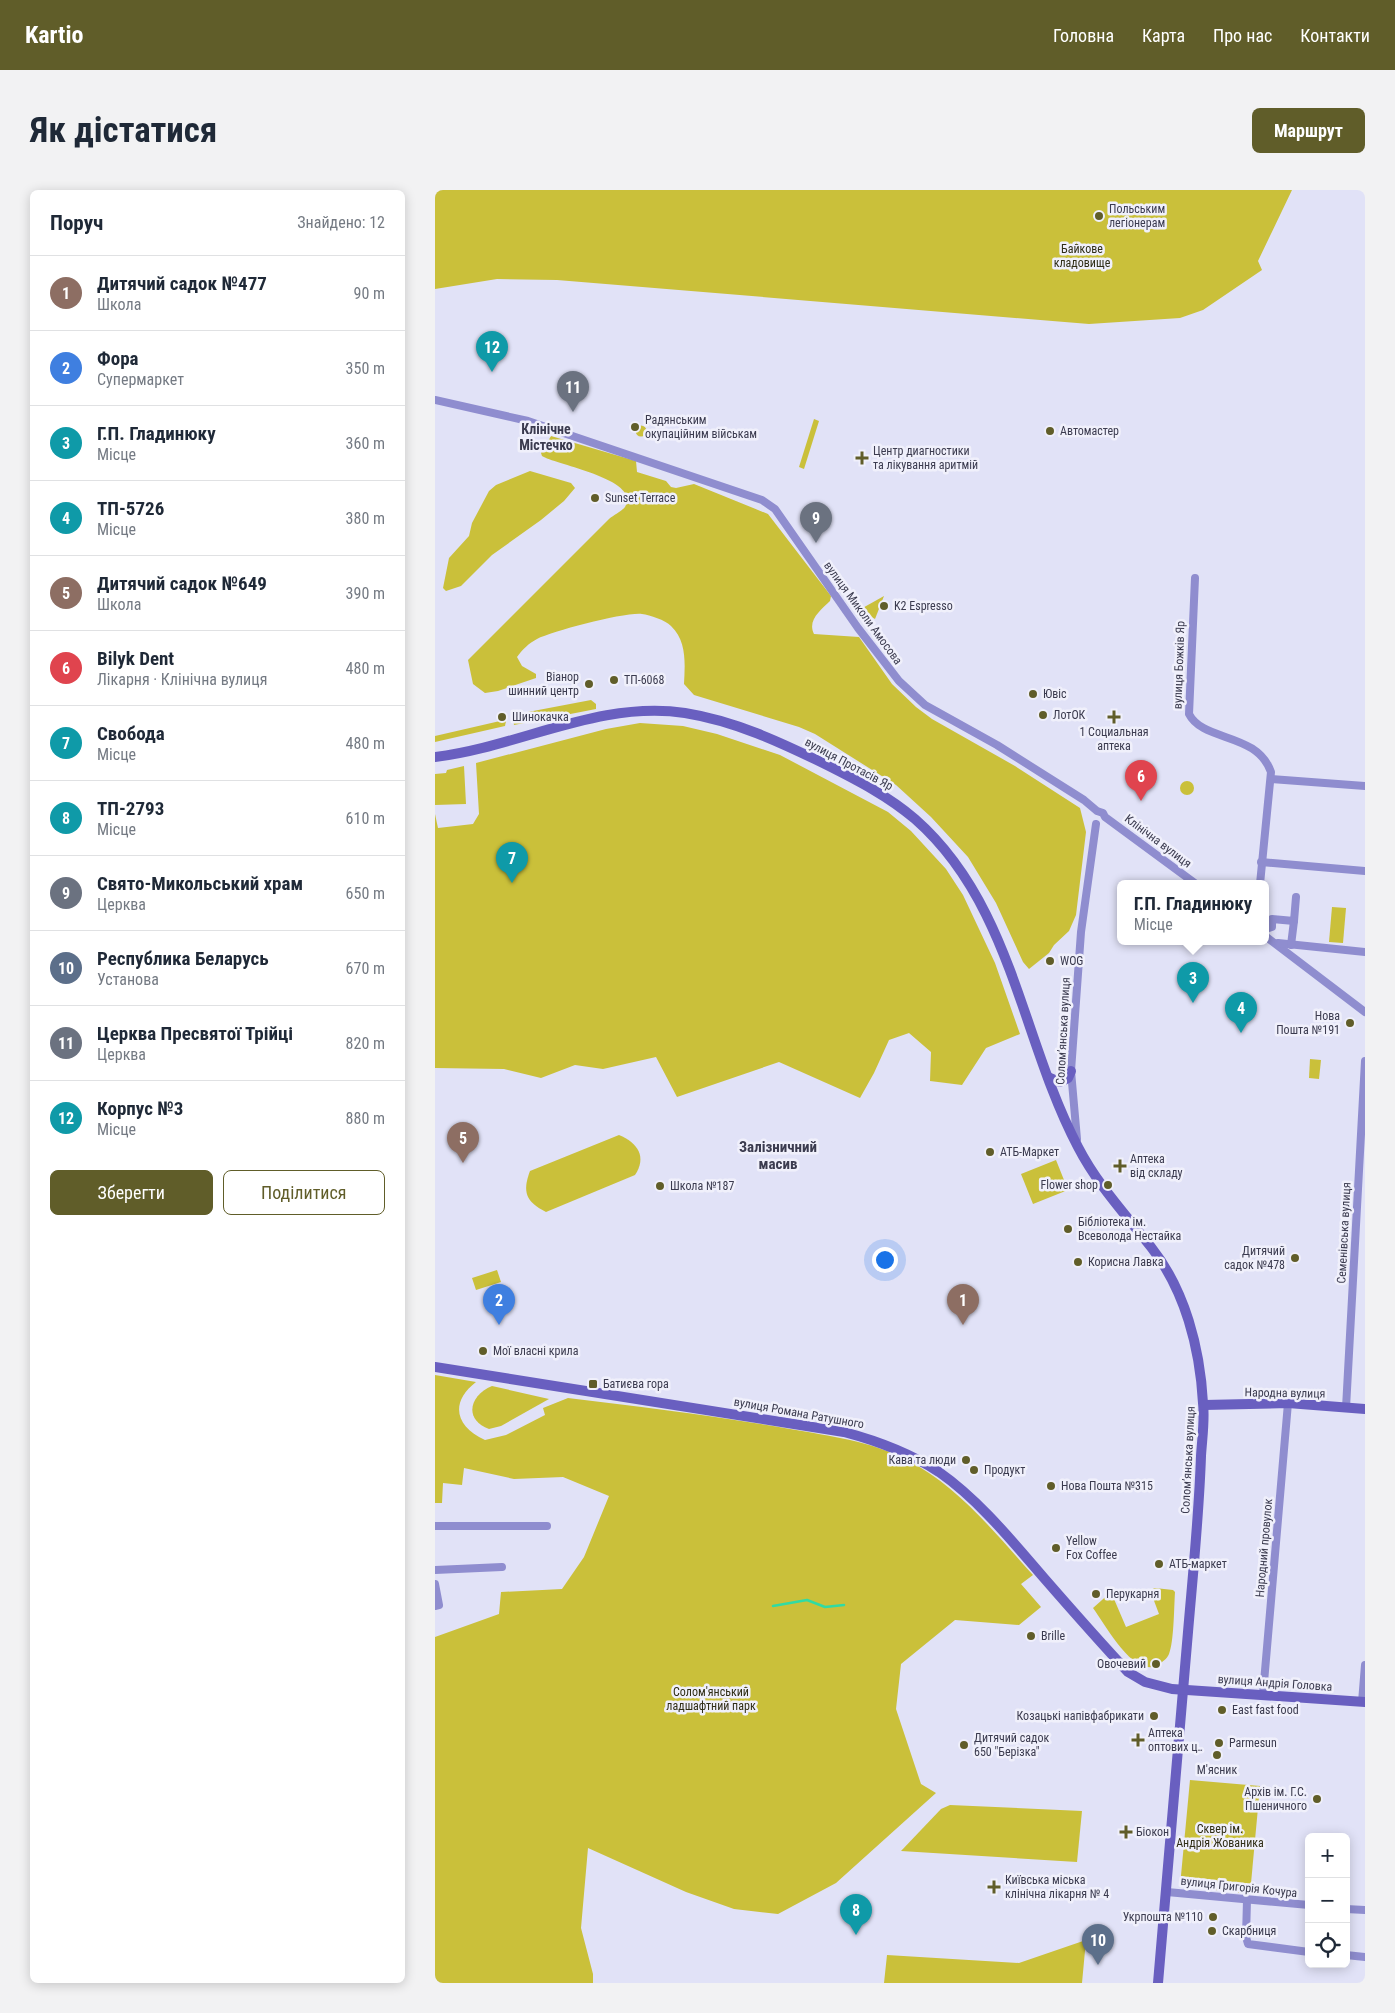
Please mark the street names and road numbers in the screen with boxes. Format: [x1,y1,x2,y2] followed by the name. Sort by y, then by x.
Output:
[821,559,905,667] street label: вулиця Миколи Амосова
[1170,621,1188,709] street label: вулиця Божків Яр
[803,735,895,793] street label: вулиця Протасів Яр
[1122,811,1194,871] street label: Клінічна вулиця
[1053,977,1073,1085] street label: Соломʼянська вулиця
[1334,1182,1354,1284] street label: Семенівська вулиця
[1244,1385,1326,1401] street label: Народна вулиця
[733,1395,865,1431] street label: вулиця Романа Ратушного
[1178,1406,1198,1514] street label: Соломʼянська вулиця
[1253,1498,1275,1598] street label: Народний провулок
[1217,1672,1333,1694] street label: вулиця Андрія Головка
[1180,1874,1298,1900] street label: вулиця Григорія Кочура

